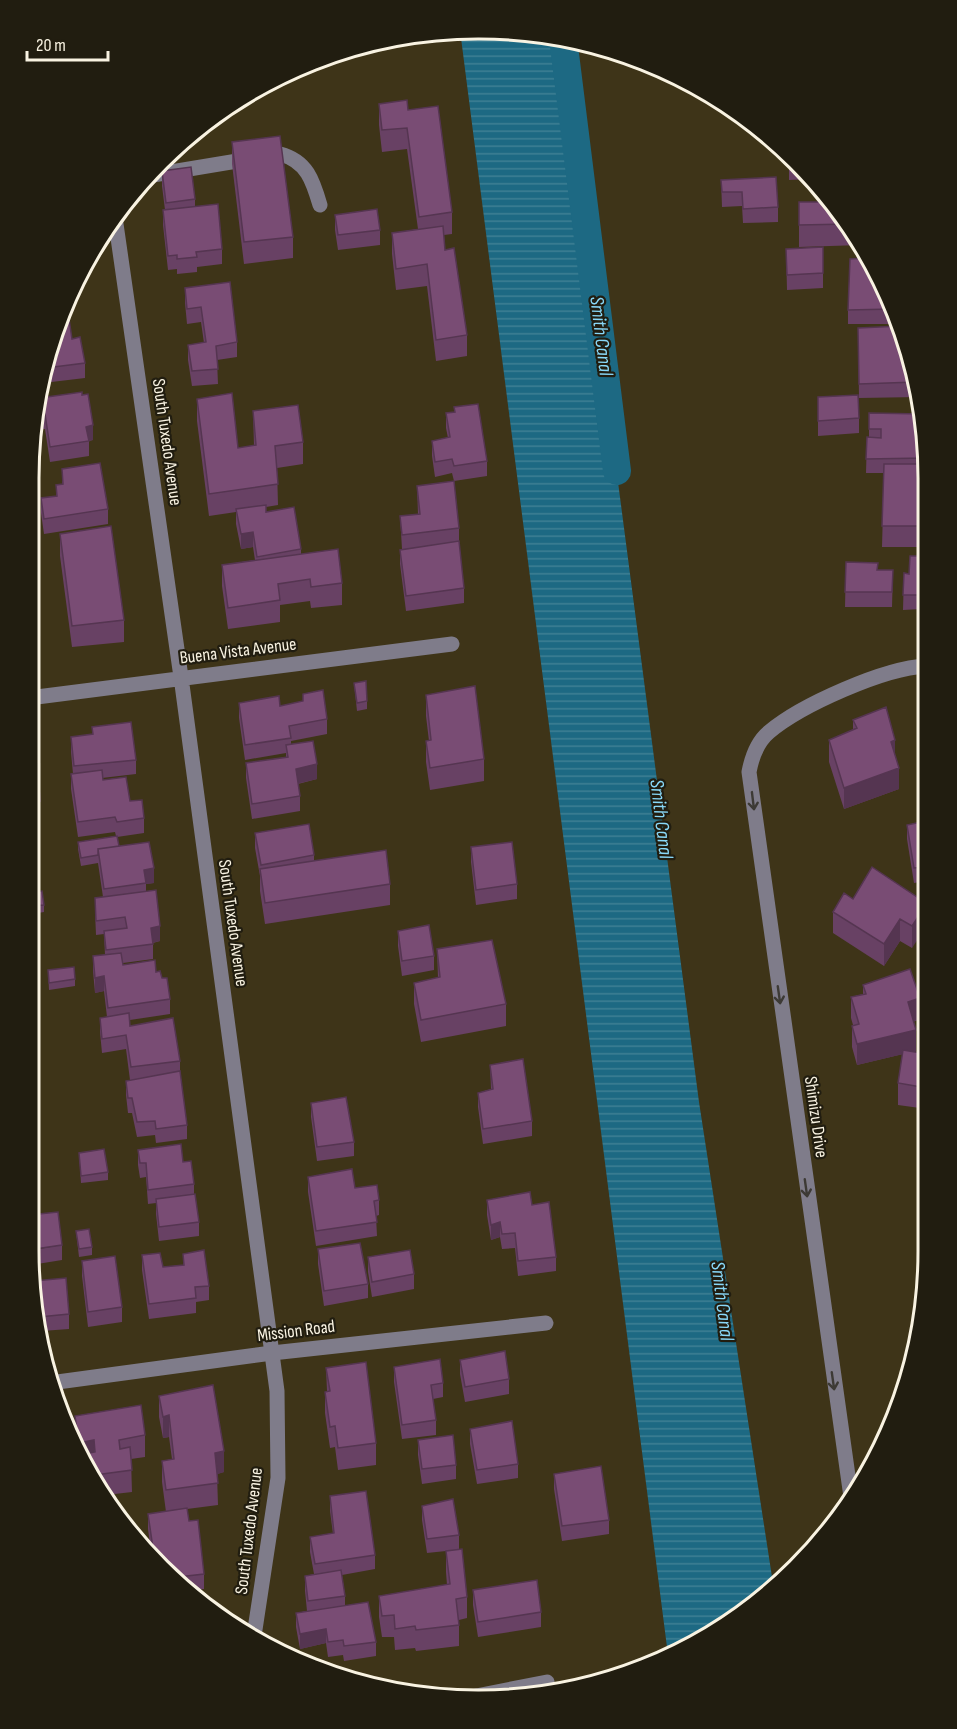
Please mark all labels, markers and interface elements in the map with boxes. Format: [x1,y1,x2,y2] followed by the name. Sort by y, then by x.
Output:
[27,24,108,62] scale bar
[36,35,66,56] text: 20 m
[584,295,618,378] water label: Smith Canal
[148,377,186,507] street label: South Tuxedo Avenue
[178,633,298,669] street label: Buena Vista Avenue
[644,778,678,861] water label: Smith Canal
[748,791,759,811] one-way arrow
[214,858,252,988] street label: South Tuxedo Avenue
[773,984,784,1004] one-way arrow
[800,1075,832,1159] street label: Shimizu Drive
[801,1177,812,1197] one-way arrow
[705,1260,739,1343] water label: Smith Canal
[256,1316,336,1346] street label: Mission Road
[828,1370,839,1390] one-way arrow
[231,1466,267,1596] street label: South Tuxedo Avenue

